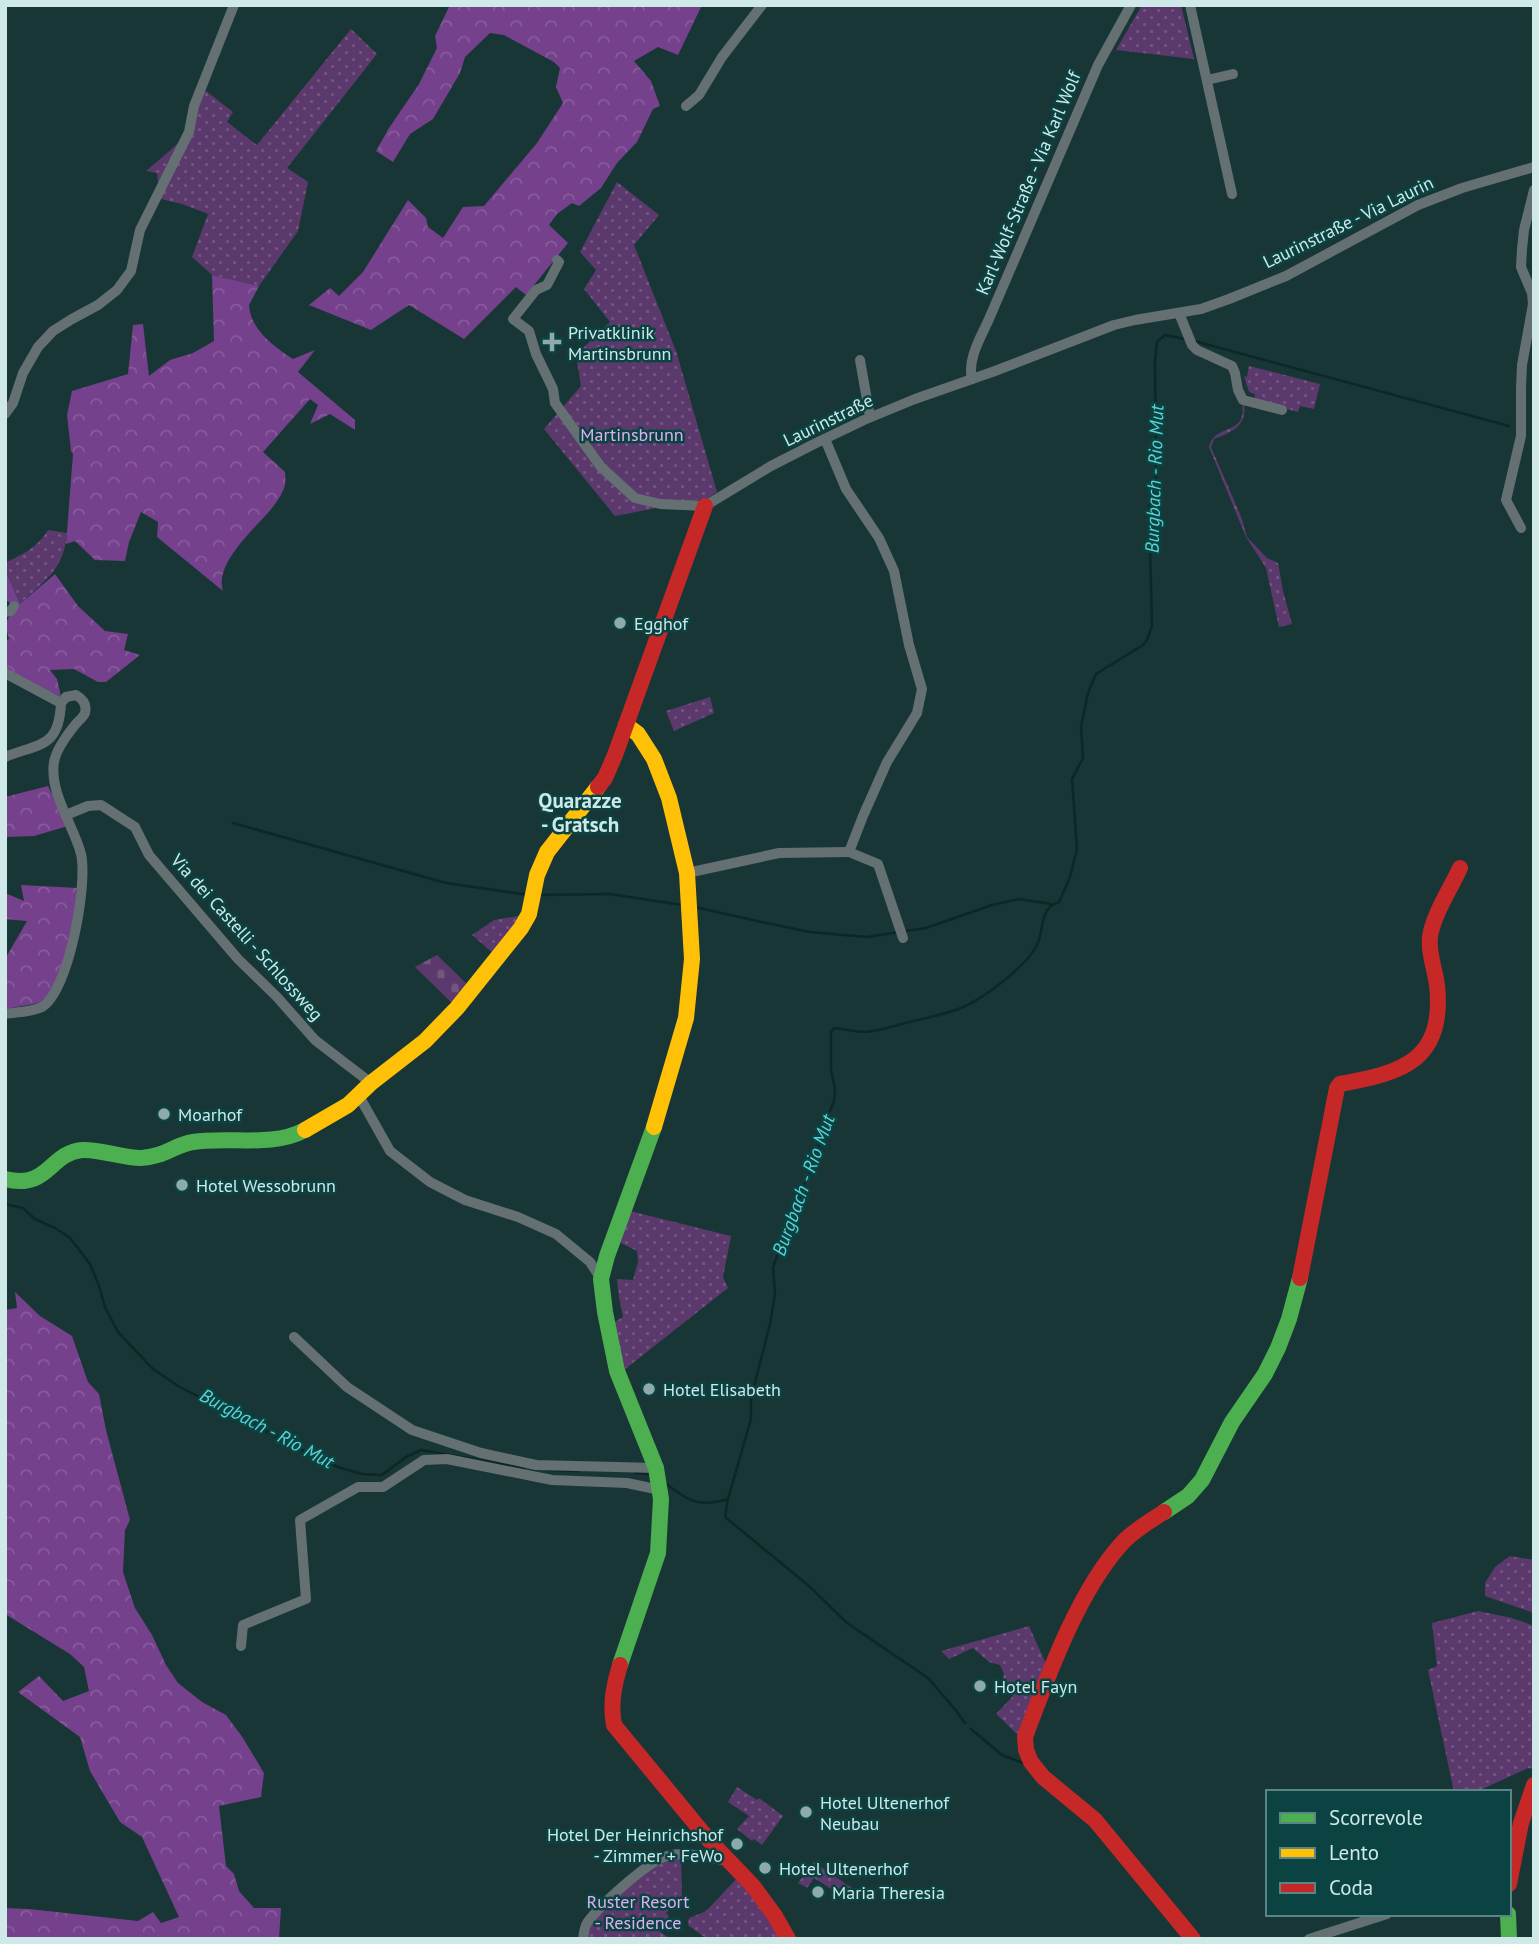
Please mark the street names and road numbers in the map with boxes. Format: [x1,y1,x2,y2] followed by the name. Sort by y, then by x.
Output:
[970,67,1086,298] street label: Karl-Wolf-Straße - Via Karl Wolf
[1259,171,1437,273] street label: Laurinstraße - Via Laurin
[779,388,877,452] street label: Laurinstraße
[165,848,328,1025] street label: Via dei Castelli - Schlossweg

